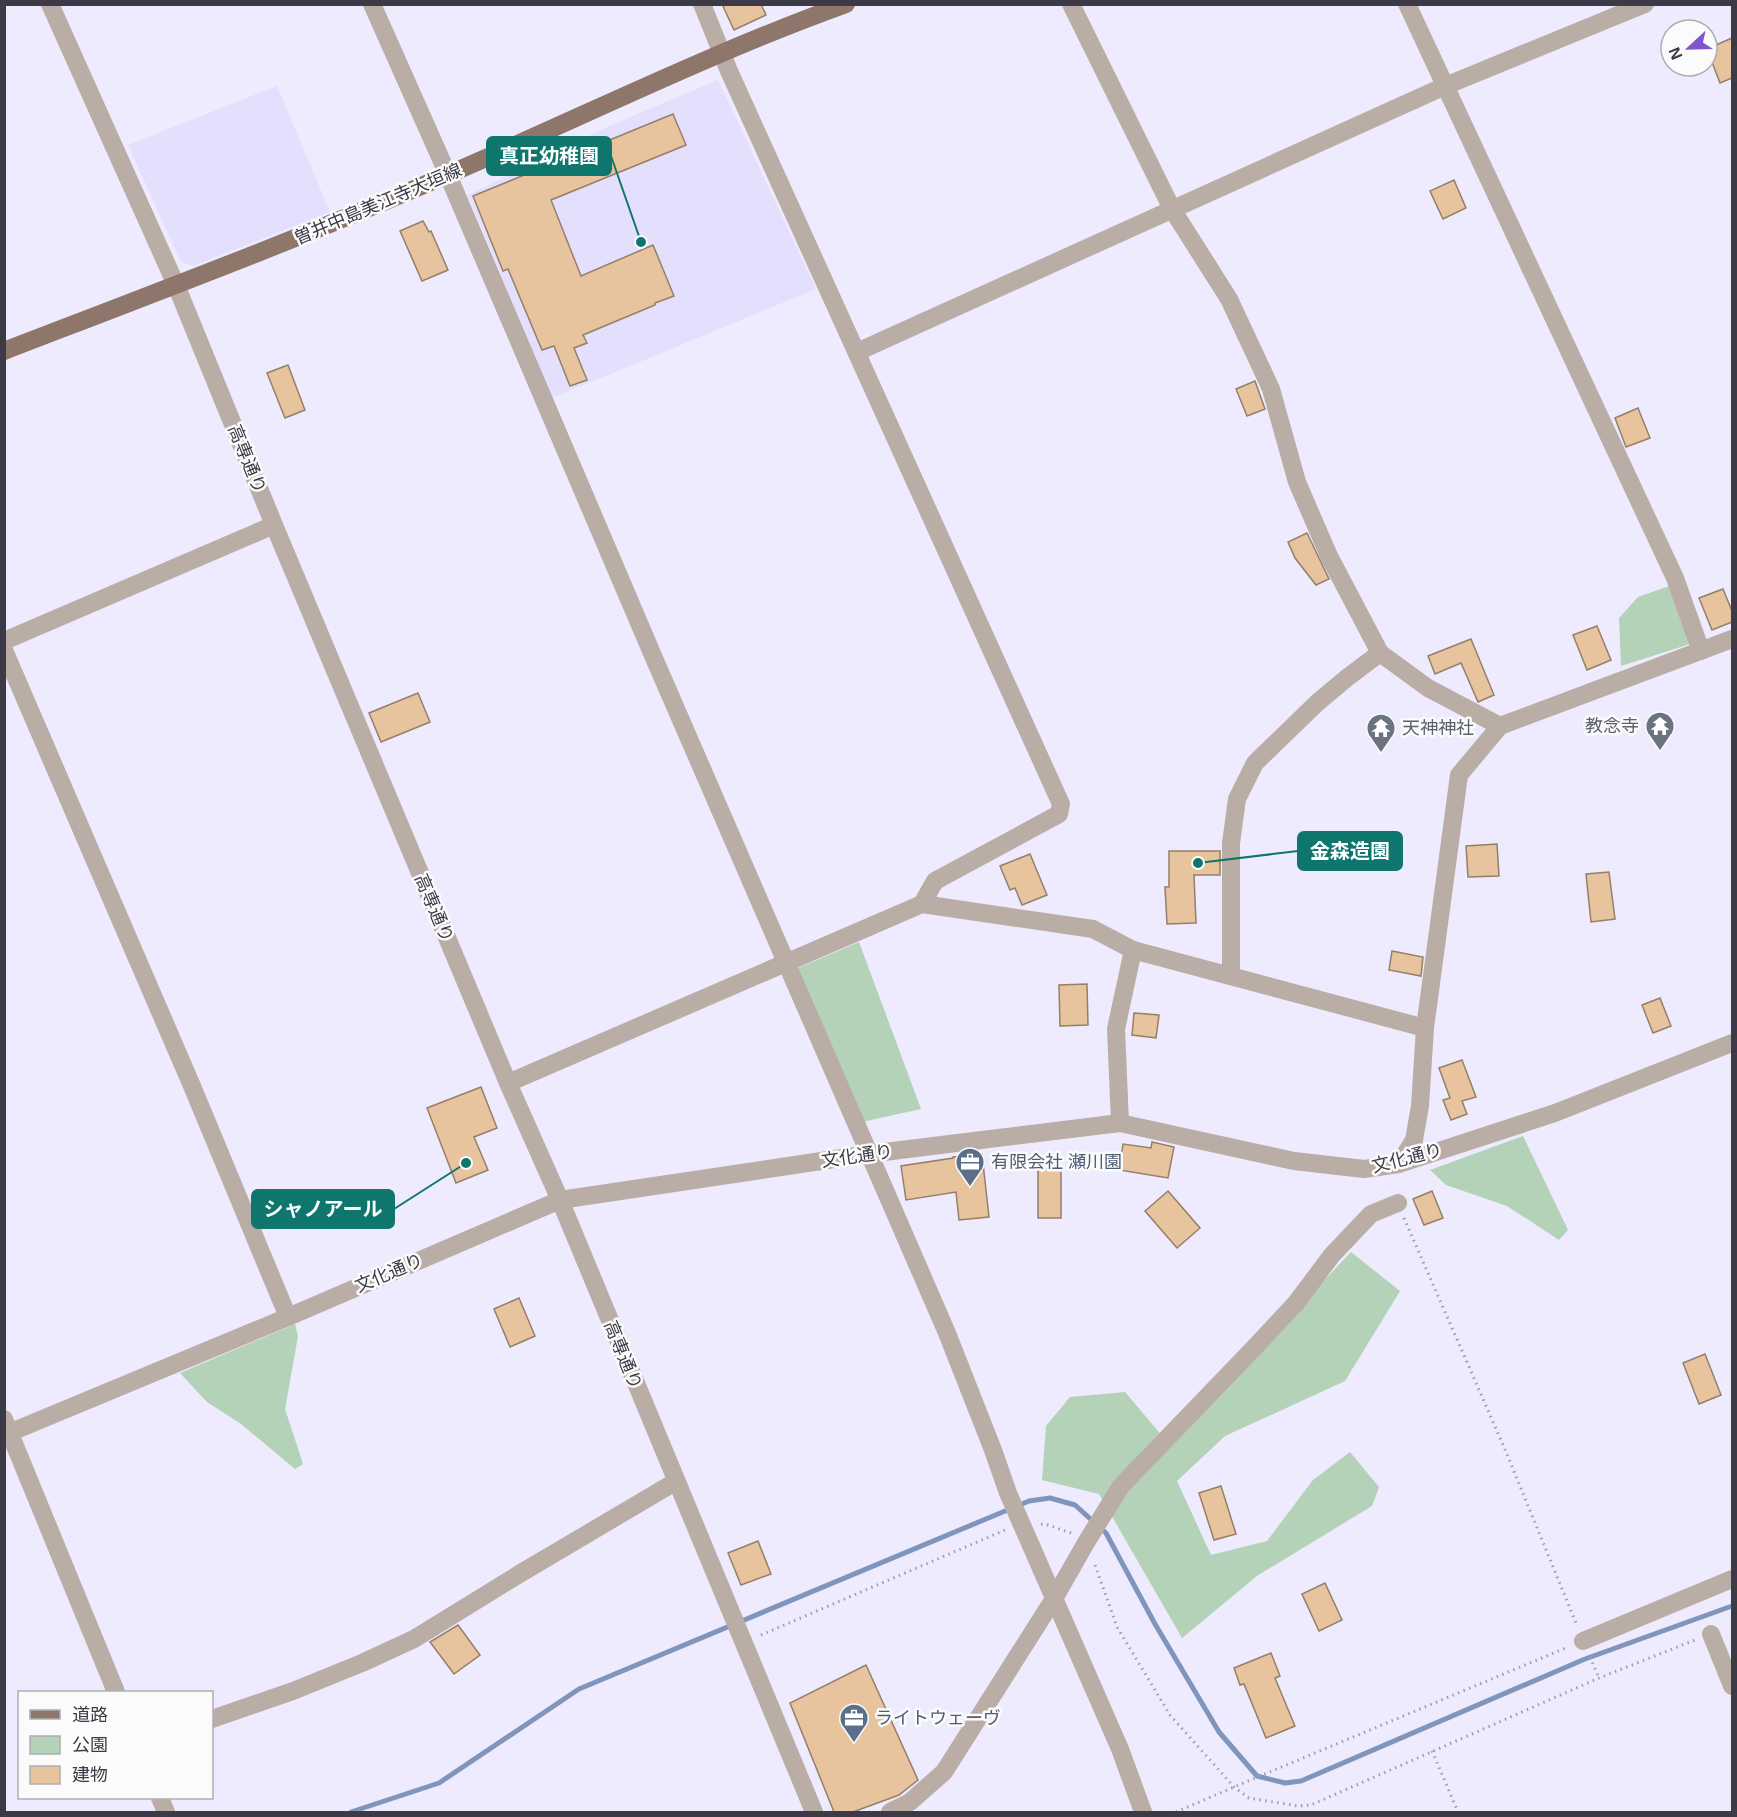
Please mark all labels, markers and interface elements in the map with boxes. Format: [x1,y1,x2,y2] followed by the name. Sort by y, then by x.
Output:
[1659,18,1719,78] north arrow
[1666,45,1686,62] text: N
[487,137,611,175] callout: 真正幼稚園
[499,145,599,167] text: 真正幼稚園
[291,160,465,248] street label: 曽井中島美江寺大垣線
[224,422,270,496] street label: 高専通り
[1644,710,1676,752] temple icon: 教念寺
[1365,712,1397,754] temple icon: 天神神社
[1585,716,1639,736] place label: 教念寺
[1402,718,1474,738] place label: 天神神社
[1298,832,1402,870] callout: 金森造園
[1310,840,1390,862] text: 金森造園
[411,871,457,945] street label: 高専通り
[1370,1140,1444,1176] street label: 文化通り
[820,1141,894,1171] street label: 文化通り
[954,1146,986,1188] office icon: 有限会社 瀬川園
[991,1152,1122,1172] place label: 有限会社 瀬川園
[252,1190,394,1228] callout: シャノアール
[264,1198,382,1220] text: シャノアール
[352,1250,426,1296] street label: 文化通り
[600,1318,646,1392] street label: 高専通り
[18,1691,213,1799] legend
[838,1702,870,1744] office icon: ライトウェーヴ
[72,1705,108,1725] text: 道路
[875,1708,1001,1728] place label: ライトウェーヴ
[72,1735,108,1755] text: 公園
[72,1765,108,1785] text: 建物

